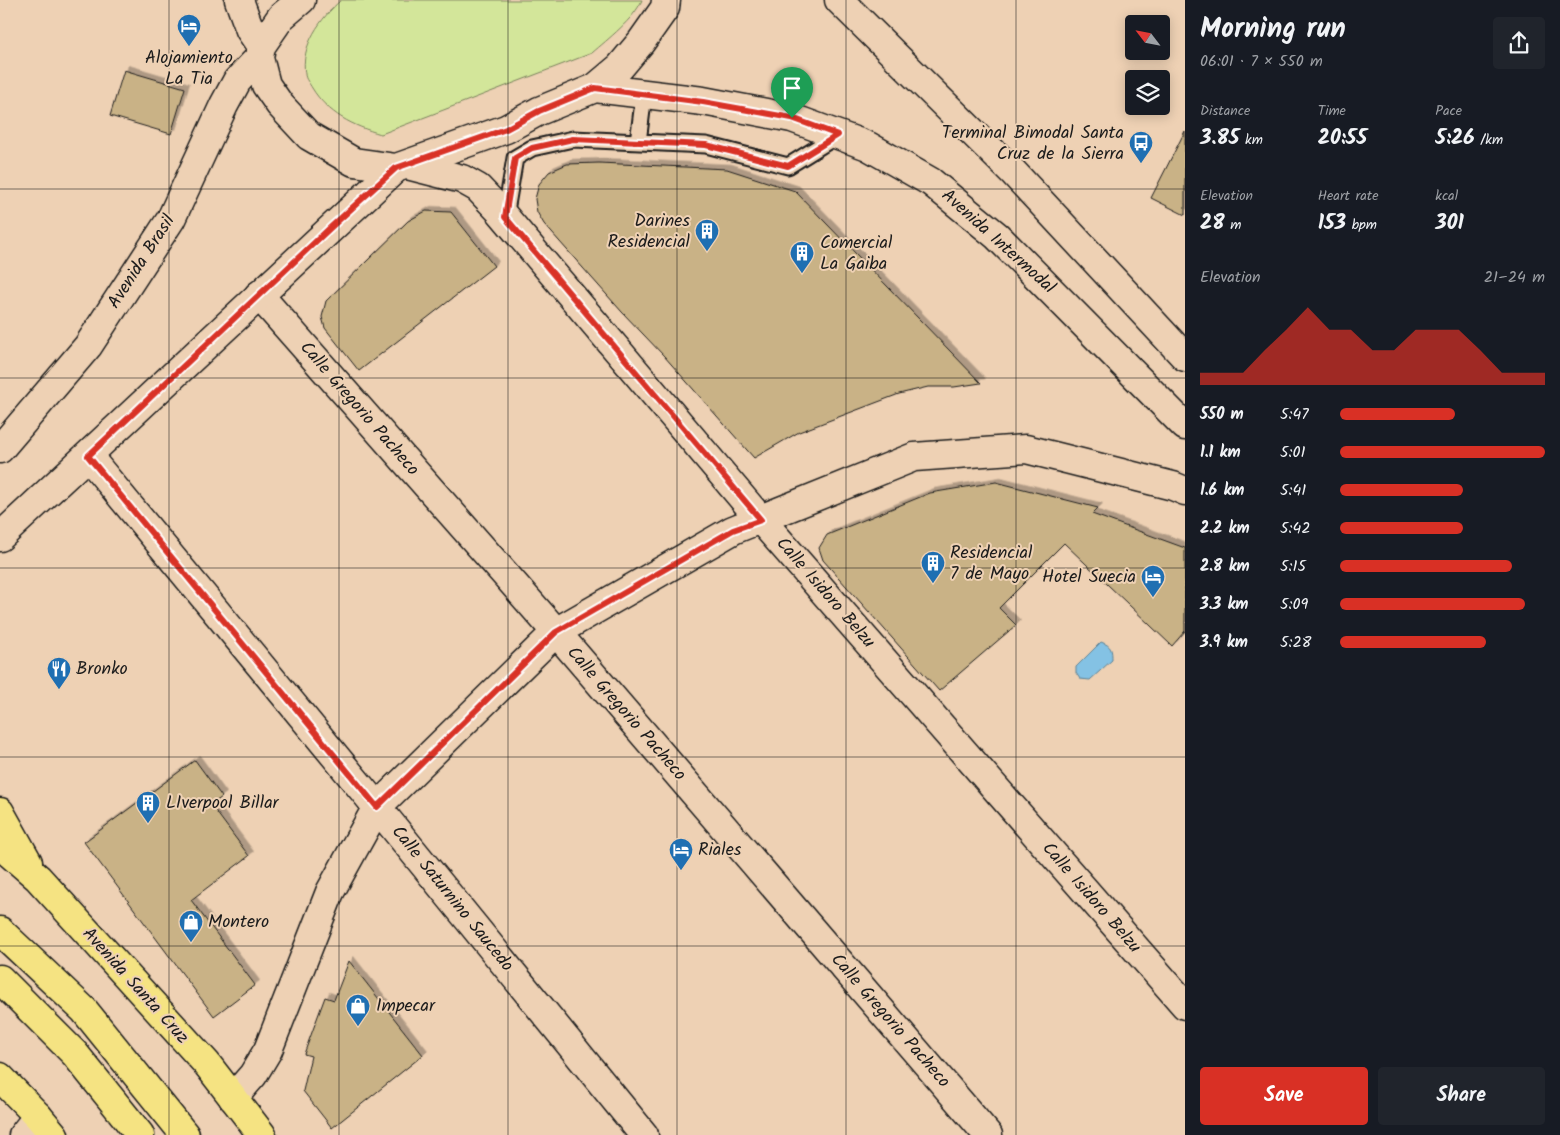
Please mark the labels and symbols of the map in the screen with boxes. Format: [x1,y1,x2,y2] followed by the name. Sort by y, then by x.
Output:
[176,13,202,47] hotel icon: Alojamiento La Tia
[1125,15,1170,60] north arrow
[145,44,233,94] place label: Alojamiento La Tia
[771,67,813,118] pin
[942,119,1124,169] place label: Terminal Bimodal Santa Cruz de la Sierra
[1128,130,1154,164] bus stop icon: Terminal Bimodal Santa Cruz de la Sierra
[934,182,1062,302] street label: Avenida Intermodal
[608,207,691,257] place label: Darines Residencial
[101,209,184,315] street label: Avenida Brasil
[694,218,720,252] building icon: Darines Residencial
[820,229,893,279] place label: Comercial La Gaiba
[789,240,815,274] building icon: Comercial La Gaiba
[292,335,426,483] street label: Calle Gregorio Pacheco
[768,531,882,656] street label: Calle Isidoro Belzu
[950,539,1033,589] place label: Residencial 7 de Mayo
[920,550,946,584] building icon: Residencial 7 de Mayo
[1042,563,1136,592] place label: Hotel Suecia
[1140,564,1166,598] hotel icon: Hotel Suecia
[559,640,693,788] street label: Calle Gregorio Pacheco
[76,655,128,684] place label: Bronko
[46,656,72,690] restaurant icon: Bronko
[166,789,280,818] place label: LIverpool Billar
[135,790,161,824] building icon: LIverpool Billar
[384,819,520,979] street label: Calle Saturnino Saucedo
[698,836,742,865] place label: Riales
[1034,836,1148,961] street label: Calle Isidoro Belzu
[668,837,694,871] hotel icon: Riales
[208,908,269,937] place label: Montero
[178,909,204,943] shop icon: Montero
[74,921,196,1051] street label: Avenida Santa Cruz
[823,947,957,1095] street label: Calle Gregorio Pacheco
[376,992,436,1021] place label: Impecar
[345,993,371,1027] shop icon: Impecar

